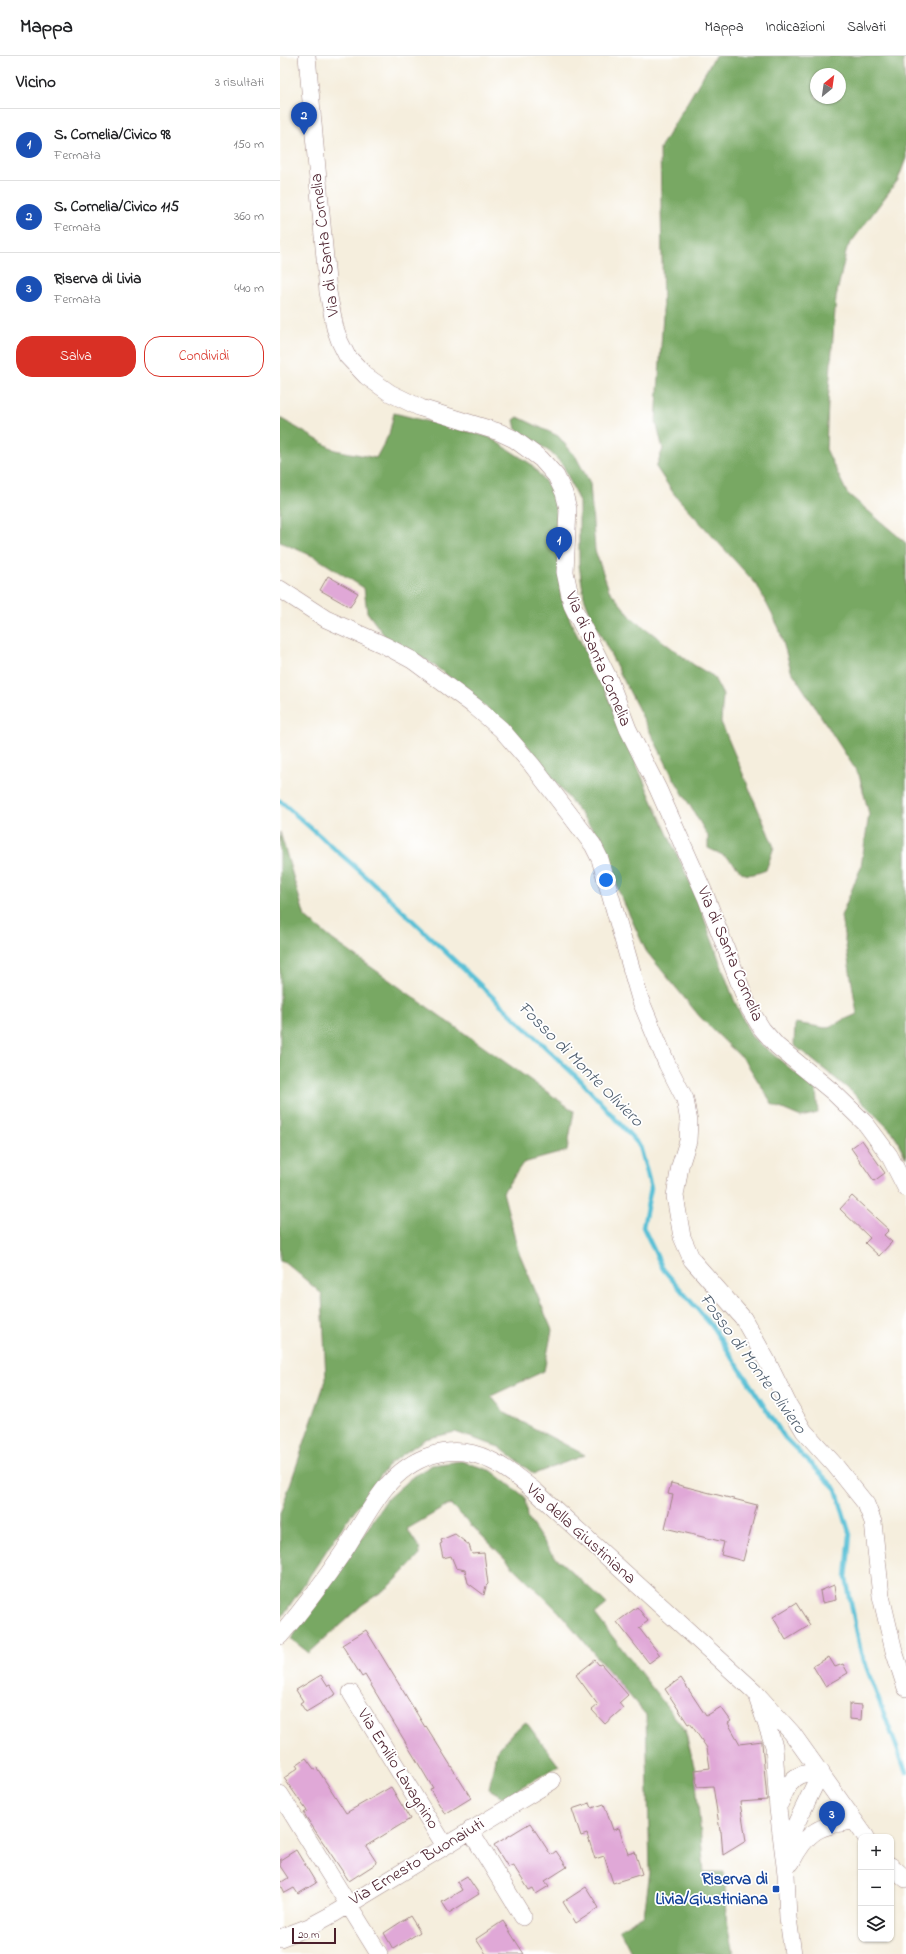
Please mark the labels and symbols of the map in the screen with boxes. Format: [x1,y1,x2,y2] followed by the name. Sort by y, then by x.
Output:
[810,68,846,104] north arrow
[291,102,317,135] pin: 2
[304,172,346,319] street label: Via di Santa Cornelia
[546,527,572,560] pin: 1
[558,587,638,730] street label: Via di Santa Cornelia
[596,870,616,890] your location
[690,882,770,1025] street label: Via di Santa Cornelia
[511,996,649,1134] water label: Fosso di Monte Oliviero
[692,1288,812,1440] water label: Fosso di Monte Oliviero
[520,1477,642,1590] street label: Via della Giustiniana
[348,1703,445,1836] street label: Via Emilio Lavagnino
[819,1801,845,1834] pin: 3
[344,1812,489,1913] street label: Via Ernesto Buonaiuti
[656,1867,768,1912] place label: Riserva di Livia/Giustiniana
[771,1884,781,1894] marker: Riserva di Livia/Giustiniana
[292,1926,336,1945] scale bar

